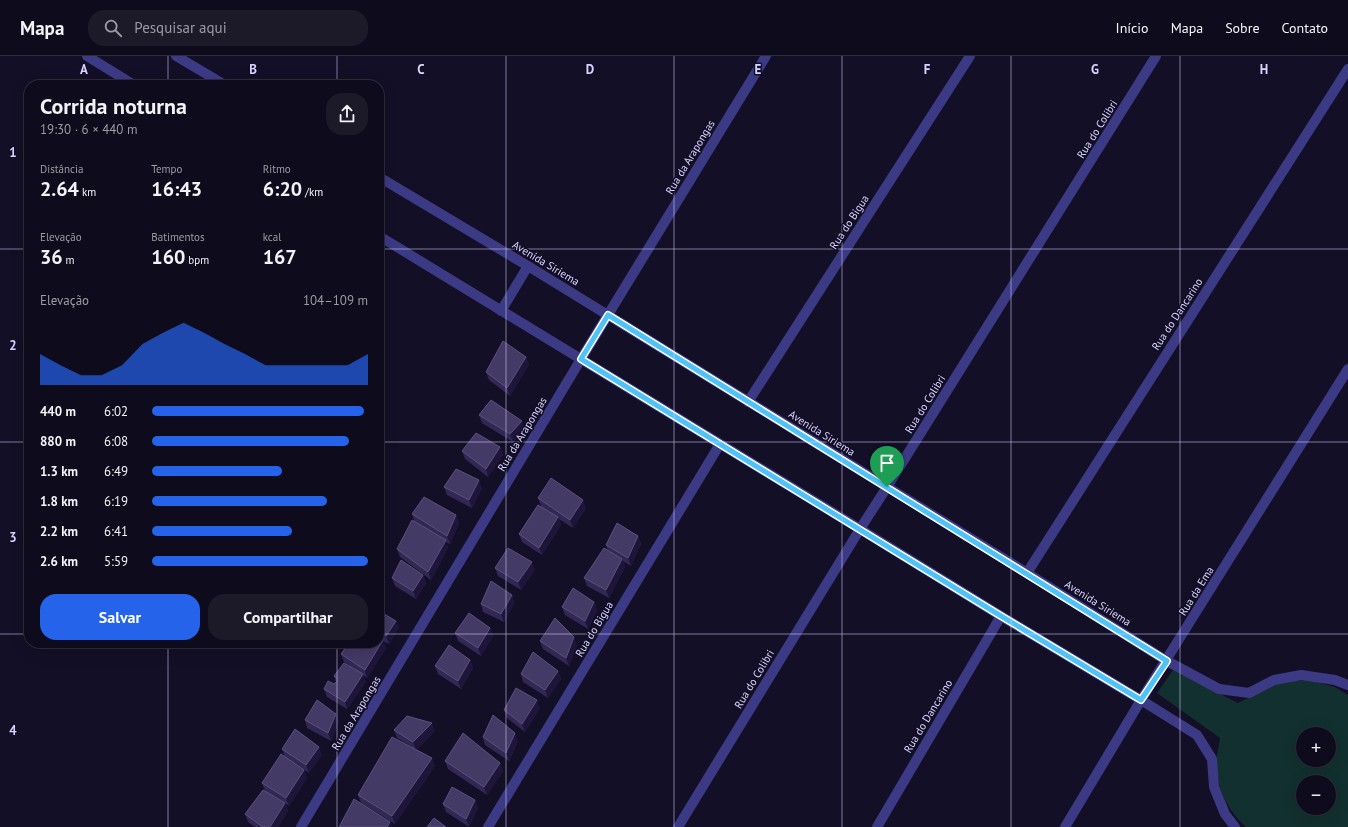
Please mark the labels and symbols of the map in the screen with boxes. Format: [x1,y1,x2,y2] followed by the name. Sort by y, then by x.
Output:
[80,61,88,78] text: A
[249,61,257,78] text: B
[417,61,425,78] text: C
[586,61,594,78] text: D
[755,61,762,78] text: E
[924,61,931,78] text: F
[1091,61,1099,78] text: G
[1260,61,1268,78] text: H
[1074,97,1120,161] street label: Rua do Colibri
[662,117,718,197] street label: Rua da Arapongas
[9,144,17,161] text: 1
[826,192,872,252] street label: Rua do Bigua
[510,238,582,288] street label: Avenida Siriema
[1148,275,1206,353] street label: Rua do Dancarino
[9,337,17,354] text: 2
[902,372,948,436] street label: Rua do Colibri
[494,394,550,474] street label: Rua da Arapongas
[786,407,858,459] street label: Avenida Siriema
[870,446,904,487] pin
[9,529,17,546] text: 3
[1175,564,1217,618] street label: Rua da Ema
[1062,577,1134,629] street label: Avenida Siriema
[572,599,616,659] street label: Rua do Bigua
[731,647,777,711] street label: Rua do Colibri
[328,673,384,753] street label: Rua da Arapongas
[901,677,955,755] street label: Rua do Dancarino
[9,722,17,739] text: 4

